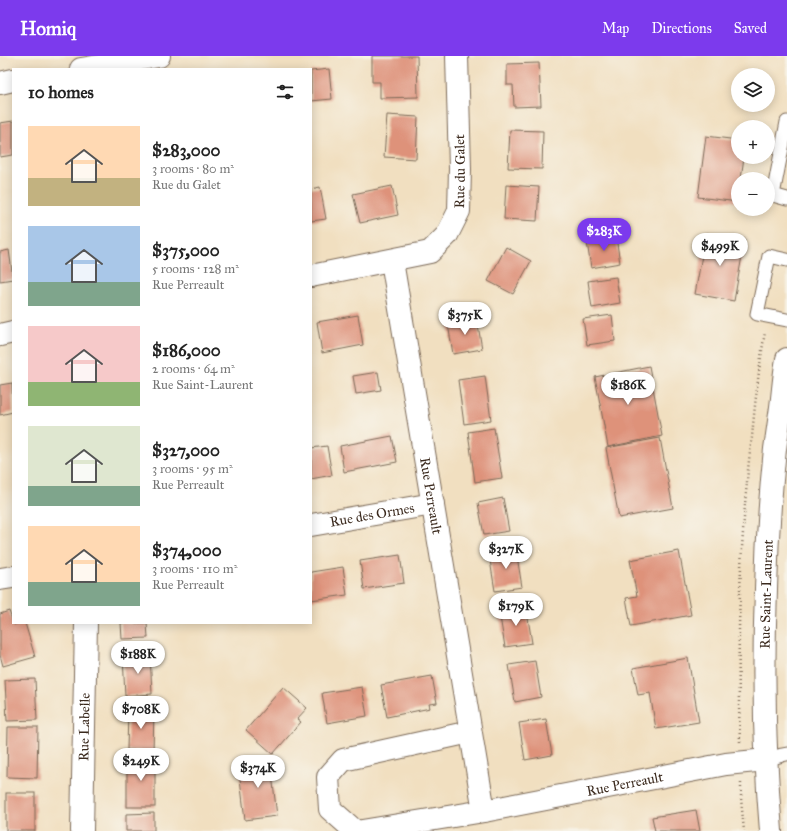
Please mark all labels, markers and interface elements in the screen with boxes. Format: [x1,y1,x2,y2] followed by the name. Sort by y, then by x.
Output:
[20,17,76,40] text: Homiq
[602,20,629,37] text: Map
[651,20,712,37] text: Directions
[734,20,767,37] text: Saved
[731,68,775,216] map controls
[731,68,775,112] button: layers
[274,81,296,103] icon: filters
[28,82,94,103] text: 10 homes
[731,120,775,164] button: +
[451,134,469,209] street label: Rue du Galet
[152,140,221,161] text: $283,000
[60,142,108,190] icon: home
[152,161,234,177] text: 3 rooms · 80 m²
[731,172,775,216] button: −
[152,177,221,193] text: Rue du Galet
[576,218,632,252] pin: $283K
[586,223,622,239] text: $283K
[692,233,748,267] pin: $499K
[701,238,739,254] text: $499K
[152,240,220,261] text: $375,000
[60,242,108,290] icon: home
[152,261,239,277] text: 5 rooms · 128 m²
[152,277,224,293] text: Rue Perreault
[437,302,493,336] pin: $375K
[447,307,483,323] text: $375K
[152,340,221,361] text: $186,000
[60,342,108,390] icon: home
[152,361,235,377] text: 2 rooms · 64 m²
[600,372,656,406] pin: $186K
[152,377,253,393] text: Rue Saint-Laurent
[610,377,646,393] text: $186K
[152,440,220,461] text: $327,000
[60,442,108,490] icon: home
[416,456,446,536] street label: Rue Perreault
[152,461,233,477] text: 3 rooms · 95 m²
[152,477,224,493] text: Rue Perreault
[329,499,416,531] street label: Rue des Ormes
[478,536,534,570] pin: $327K
[757,539,777,649] street label: Rue Saint-Laurent
[152,540,222,561] text: $374,000
[488,541,524,557] text: $327K
[60,542,108,590] icon: home
[152,561,237,577] text: 3 rooms · 110 m²
[152,577,224,593] text: Rue Perreault
[488,593,544,627] pin: $179K
[498,598,534,614] text: $179K
[110,641,166,675] pin: $188K
[120,646,156,662] text: $188K
[75,693,94,761] street label: Rue Labelle
[113,696,169,730] pin: $708K
[122,701,160,717] text: $708K
[113,748,169,782] pin: $249K
[122,753,160,769] text: $249K
[230,755,286,789] pin: $374K
[240,760,276,776] text: $374K
[585,768,665,800] street label: Rue Perreault

